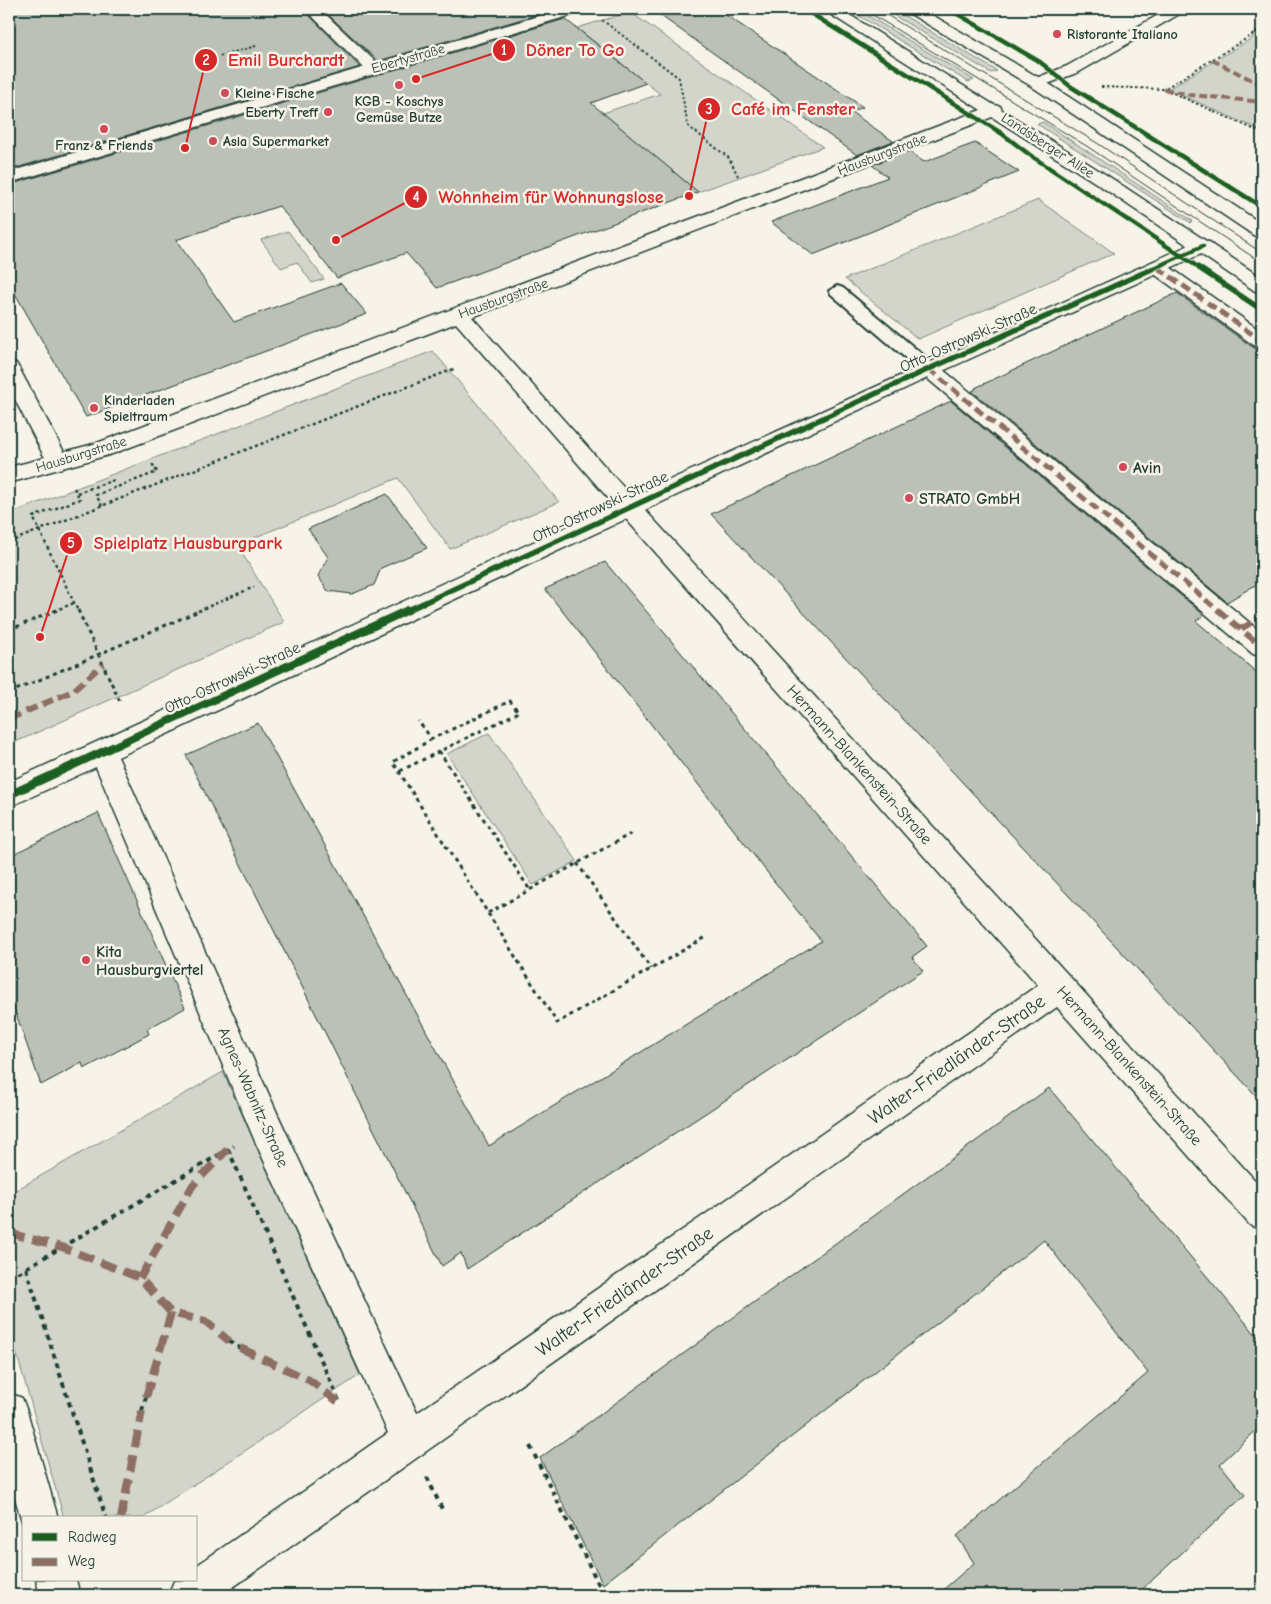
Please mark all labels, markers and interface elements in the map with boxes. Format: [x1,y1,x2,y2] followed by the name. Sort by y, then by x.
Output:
[1067,26,1178,43] place label: Ristorante Italiano
[1051,28,1063,40] marker: Ristorante Italiano
[491,33,635,66] callout: Döner To Go
[370,40,447,77] street label: Ebertystraße
[526,40,624,61] text: Döner To Go
[501,41,507,59] text: 1
[193,44,354,77] callout: Emil Burchardt
[228,50,345,71] text: Emil Burchardt
[202,51,210,69] text: 2
[393,79,405,91] marker: KGB - Koschys Gemüse Butze
[235,85,314,102] place label: Kleine Fische
[219,87,231,99] marker: Kleine Fische
[696,92,865,125] callout: Café im Fenster
[355,93,443,126] place label: KGB - Koschys Gemüse Butze
[731,99,856,120] text: Café im Fenster
[705,100,713,118] text: 3
[245,104,319,121] place label: Eberty Treff
[322,106,334,118] marker: Eberty Treff
[998,109,1097,182] street label: Landsberger Allee
[98,123,110,135] marker: Franz & Friends
[835,130,929,179] street label: Hausburgstraße
[223,133,329,150] place label: Asia Supermarket
[207,135,219,147] marker: Asia Supermarket
[55,137,153,154] place label: Franz & Friends
[403,181,673,214] callout: Wohnheim für Wohnungslose
[438,187,664,208] text: Wohnheim für Wohnungslose
[412,188,420,206] text: 4
[456,274,550,323] street label: Hausburgstraße
[897,300,1040,376] street label: Otto-Ostrowski-Straße
[104,392,175,425] place label: Kinderladen Spieltraum
[88,402,100,414] marker: Kinderladen Spieltraum
[34,433,129,476] street label: Hausburgstraße
[1133,459,1161,477] place label: Avin
[1117,461,1129,473] marker: Avin
[530,467,671,546] street label: Otto-Ostrowski-Straße
[919,490,1020,508] place label: STRATO GmbH
[903,492,915,504] marker: STRATO GmbH
[58,526,292,559] callout: Spielplatz Hausburgpark
[94,533,282,554] text: Spielplatz Hausburgpark
[67,534,75,552] text: 5
[162,638,303,717] street label: Otto-Ostrowski-Straße
[783,681,936,848] street label: Hermann-Blankenstein-Straße
[96,943,204,979] place label: Kita Hausburgviertel
[80,954,92,966] marker: Kita Hausburgviertel
[1053,982,1206,1149] street label: Hermann-Blankenstein-Straße
[864,990,1049,1129] street label: Walter-Friedländer-Straße
[214,1025,292,1170] street label: Agnes-Wabnitz-Straße
[532,1222,717,1361] street label: Walter-Friedländer-Straße
[22,1516,198,1582] legend
[68,1528,117,1546] text: Radweg
[68,1552,95,1570] text: Weg

